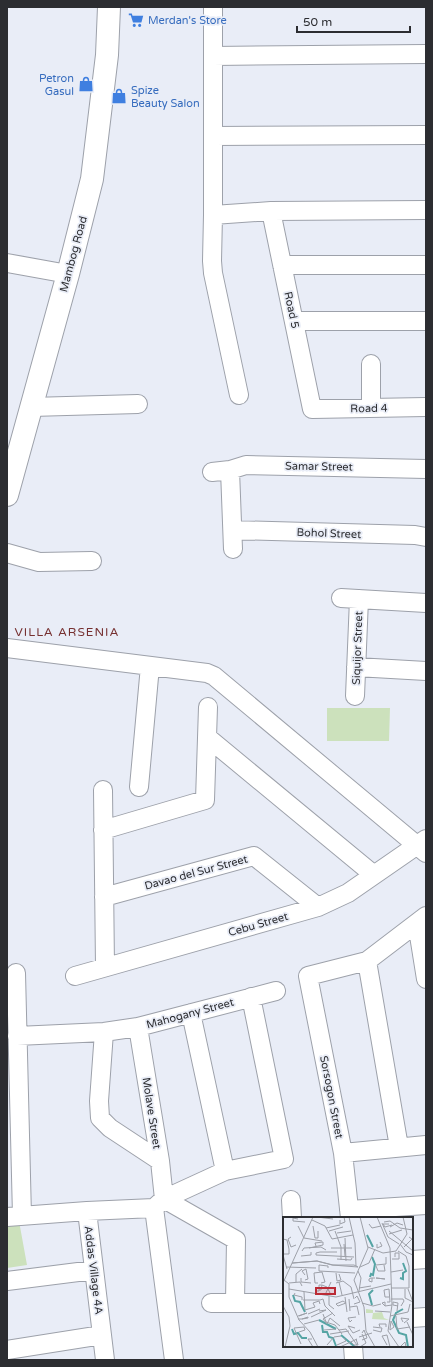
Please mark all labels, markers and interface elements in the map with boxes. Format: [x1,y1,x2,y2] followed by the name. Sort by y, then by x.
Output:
[297,8,410,34] scale bar
[127,11,145,29] supermarket icon: Merdan's Store
[148,14,227,27] place label: Merdan's Store
[303,15,332,29] text: 50 m
[39,72,74,98] place label: Petron Gasul
[77,75,95,93] shop icon: Petron Gasul
[131,84,200,110] place label: Spize Beauty Salon
[110,87,128,105] shop icon: Spize Beauty Salon
[57,215,90,293] street label: Mambog Road
[281,290,302,330] street label: Road 5
[350,402,388,415] street label: Road 4
[285,459,353,474] street label: Samar Street
[296,526,362,541] street label: Bohol Street
[350,611,365,685] street label: Siquijor Street
[15,625,119,639] district label: VILLA ARSENIA
[143,852,249,893] street label: Davao del Sur Street
[227,910,290,939] street label: Cebu Street
[145,996,235,1031] street label: Mahogany Street
[317,1054,346,1140] street label: Sorsogon Street
[139,1076,164,1150] street label: Molave Street
[283,1217,413,1347] inset map
[82,1225,105,1315] street label: Addas Village 4A

